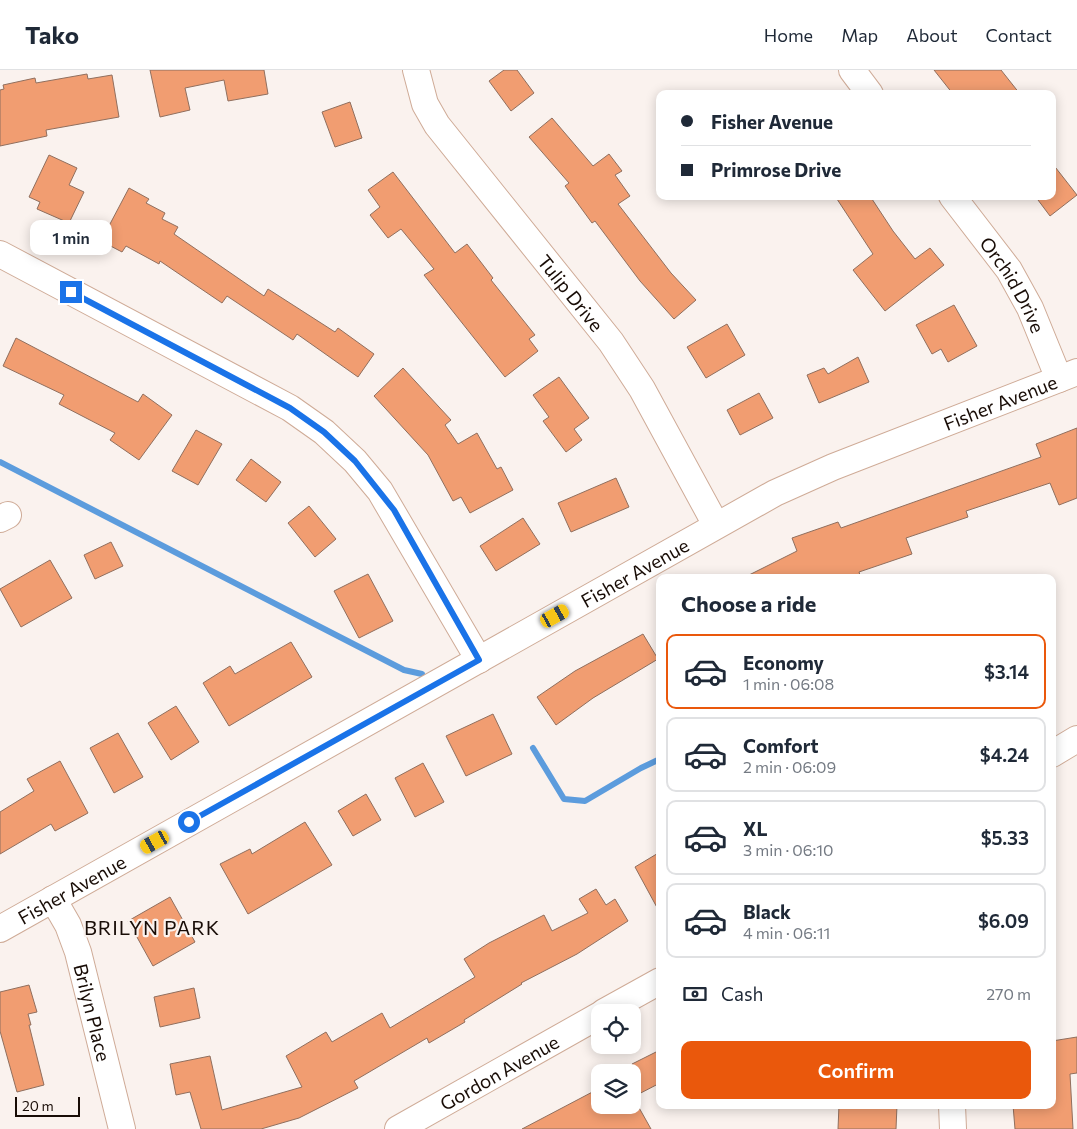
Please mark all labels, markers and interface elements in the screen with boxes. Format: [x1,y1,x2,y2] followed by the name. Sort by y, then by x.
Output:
[25,20,79,49] text: Tako
[764,24,813,46] text: Home
[841,24,878,46] text: Map
[906,24,958,46] text: About
[986,24,1052,46] text: Contact
[711,110,833,133] text: Fisher Avenue
[711,158,841,181] text: Primrose Drive
[30,220,112,254] callout: 1 min
[52,228,90,247] text: 1 min
[976,232,1050,336] street label: Orchid Drive
[534,249,609,335] street label: Tulip Drive
[60,281,82,303] route end
[940,369,1060,434] street label: Fisher Avenue
[577,533,692,611] street label: Fisher Avenue
[681,590,816,617] text: Choose a ride
[538,602,571,630] car
[683,649,728,694] icon: car
[743,651,824,674] text: Economy
[984,660,1029,683] text: $3.14
[743,674,834,693] text: 1 min · 06:08
[683,732,728,777] icon: car
[743,734,819,757] text: Comfort
[980,743,1029,766] text: $4.24
[743,757,836,776] text: 2 min · 06:09
[178,811,200,833] route start
[683,815,728,860] icon: car
[743,817,768,840] text: XL
[981,826,1029,849] text: $5.33
[138,828,171,856] car
[743,840,834,859] text: 3 min · 06:10
[14,849,129,928] street label: Fisher Avenue
[683,898,728,943] icon: car
[743,900,791,923] text: Black
[978,909,1029,932] text: $6.09
[84,915,220,939] district label: BRILYN PARK
[743,923,830,942] text: 4 min · 06:11
[70,961,116,1064] street label: Brilyn Place
[681,980,709,1008] icon: cash
[721,982,763,1005] text: Cash
[986,984,1031,1003] text: 270 m
[591,1004,641,1114] map controls
[591,1004,641,1054] button: locate
[436,1029,563,1115] street label: Gordon Avenue
[681,1041,1031,1099] button: Confirm
[591,1064,641,1114] button: layers
[15,1094,80,1117] scale bar
[22,1097,54,1114] text: 20 m

